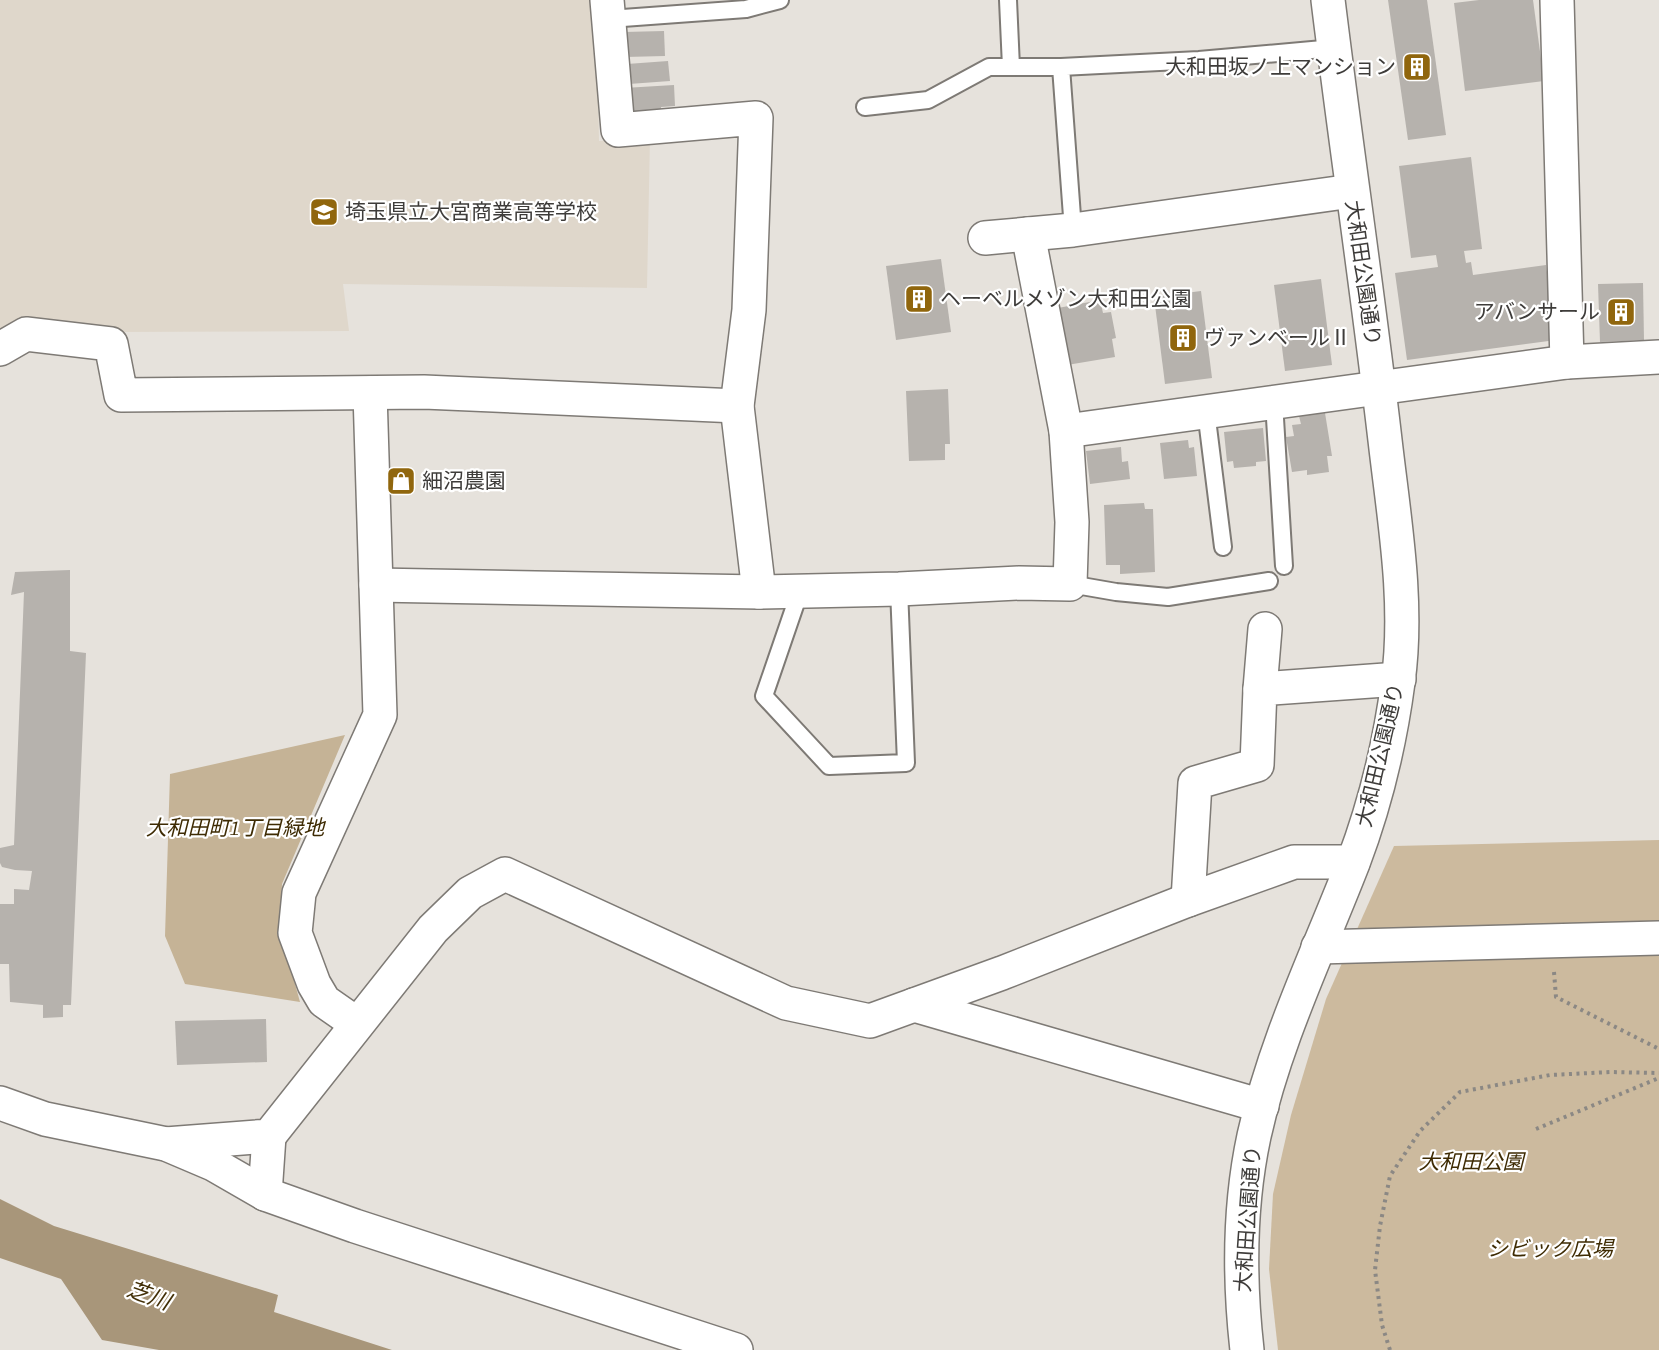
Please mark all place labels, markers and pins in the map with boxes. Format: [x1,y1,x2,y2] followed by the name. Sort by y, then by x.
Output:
[1401,51,1433,83] building icon: 大和田坂ノ上マンション
[1165,52,1396,81] place label: 大和田坂ノ上マンション
[308,196,340,228] school or university icon: 埼玉県立大宮商業高等学校
[345,197,597,226] place label: 埼玉県立大宮商業高等学校
[903,283,935,315] building icon: ヘーベルメゾン大和田公園
[940,284,1192,313] place label: ヘーベルメゾン大和田公園
[1605,296,1637,328] building icon: アバンサール
[1474,297,1600,326] place label: アバンサール
[1167,322,1199,354] building icon: ヴァンベールⅡ
[1204,323,1351,352] place label: ヴァンベールⅡ
[385,465,417,497] shop icon: 細沼農園
[422,466,506,495] place label: 細沼農園

